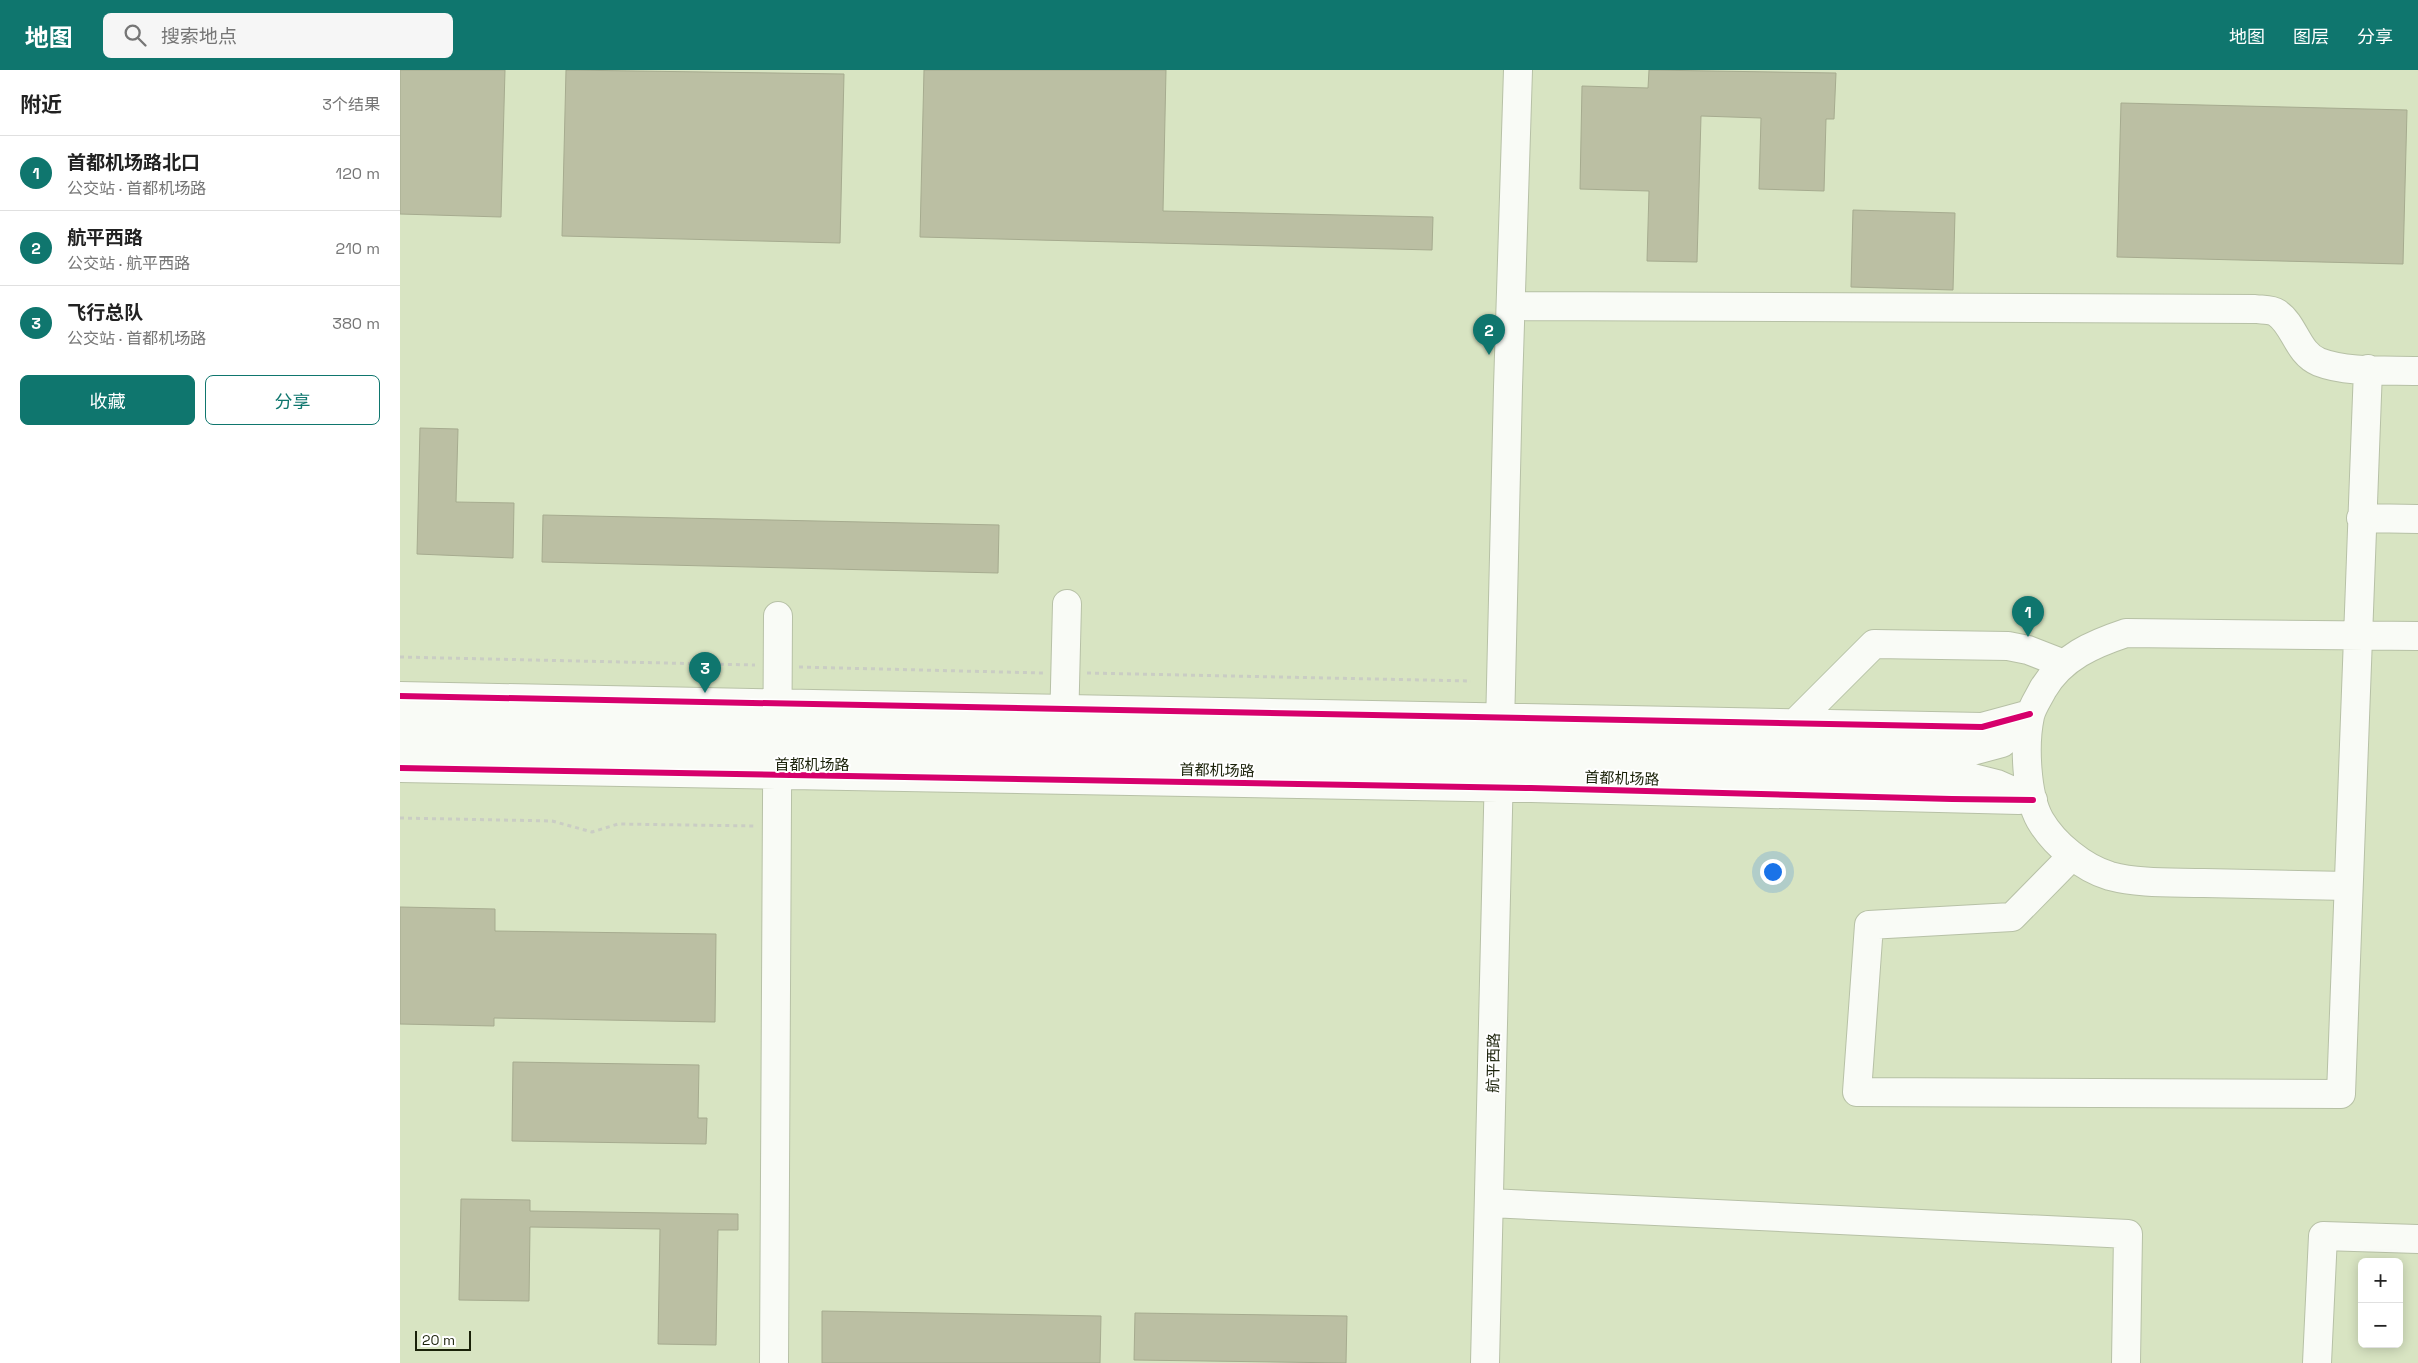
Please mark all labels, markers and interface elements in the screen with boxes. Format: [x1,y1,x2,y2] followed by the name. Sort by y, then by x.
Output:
[103,13,453,58] search box
[121,21,149,49] icon: search
[25,22,73,53] text: 地图
[161,24,237,49] text: 搜索地点
[2229,25,2265,48] text: 地图
[2293,25,2329,48] text: 图层
[2357,25,2393,48] text: 分享
[20,91,62,118] text: 附近
[322,94,380,115] text: 3个结果
[67,150,200,175] text: 首都机场路北口
[32,163,40,184] text: 1
[336,163,380,184] text: 120 m
[67,178,206,199] text: 公交站 · 首都机场路
[67,225,143,250] text: 航平西路
[31,238,41,259] text: 2
[336,238,380,259] text: 210 m
[67,253,190,274] text: 公交站 · 航平西路
[67,300,143,325] text: 飞行总队
[31,313,41,334] text: 3
[332,313,380,334] text: 380 m
[1473,314,1505,355] pin: 2
[67,328,206,349] text: 公交站 · 首都机场路
[20,375,195,425] button: 收藏
[205,375,380,425] button: 分享
[2012,596,2044,637] pin: 1
[689,652,721,693] pin: 3
[774,755,850,774] street label: 首都机场路
[1179,760,1255,780] street label: 首都机场路
[1584,767,1660,789] street label: 首都机场路
[1760,859,1786,885] your location
[1483,1033,1503,1093] street label: 航平西路
[2358,1258,2403,1348] map controls
[2358,1258,2403,1303] button: +
[2358,1303,2403,1348] button: −
[415,1328,471,1351] scale bar
[422,1331,455,1349] text: 20 m

